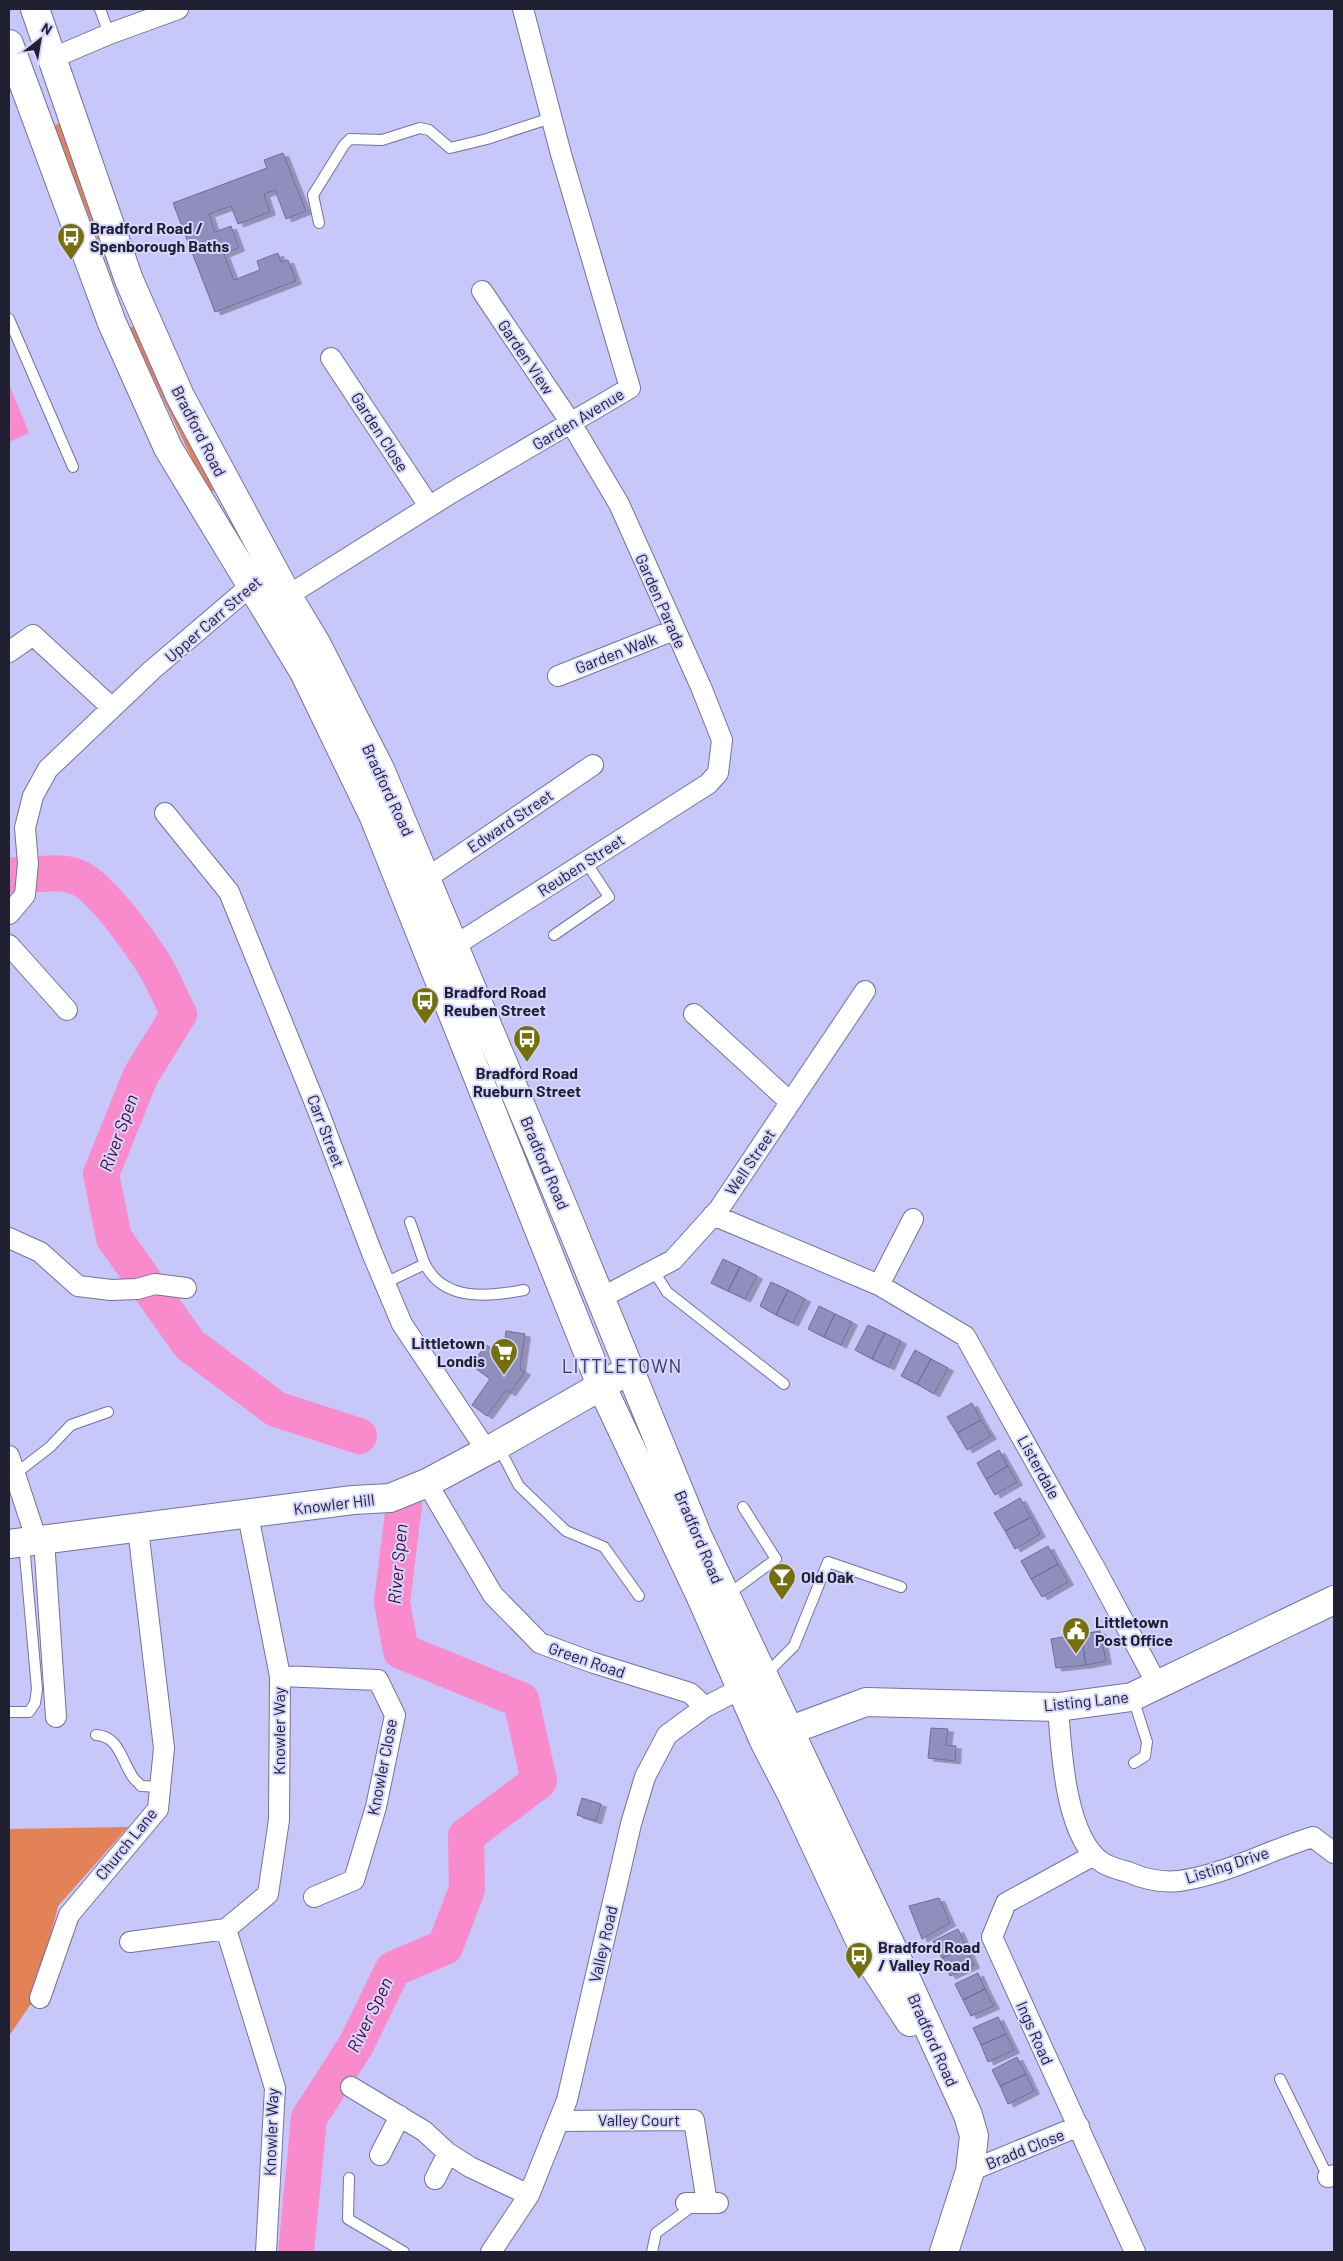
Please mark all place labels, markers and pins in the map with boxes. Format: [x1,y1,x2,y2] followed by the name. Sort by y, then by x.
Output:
[90,218,229,255] place label: Bradford Road / Spenborough Baths
[56,222,86,261] bus stop icon: Bradford Road / Spenborough Baths
[444,982,546,1019] place label: Bradford Road Reuben Street
[410,986,440,1025] bus stop icon: Bradford Road Reuben Street
[512,1024,542,1063] bus stop icon: Bradford Road Rueburn Street
[473,1063,581,1100] place label: Bradford Road Rueburn Street
[411,1333,485,1370] place label: Littletown Londis
[489,1337,519,1376] supermarket icon: Littletown Londis
[767,1562,797,1601] bar icon: Old Oak
[801,1567,854,1586] place label: Old Oak
[1095,1612,1173,1649] place label: Littletown Post Office
[1061,1616,1091,1655] public building icon: Littletown Post Office
[878,1937,980,1974] place label: Bradford Road / Valley Road
[844,1941,874,1980] bus stop icon: Bradford Road / Valley Road

